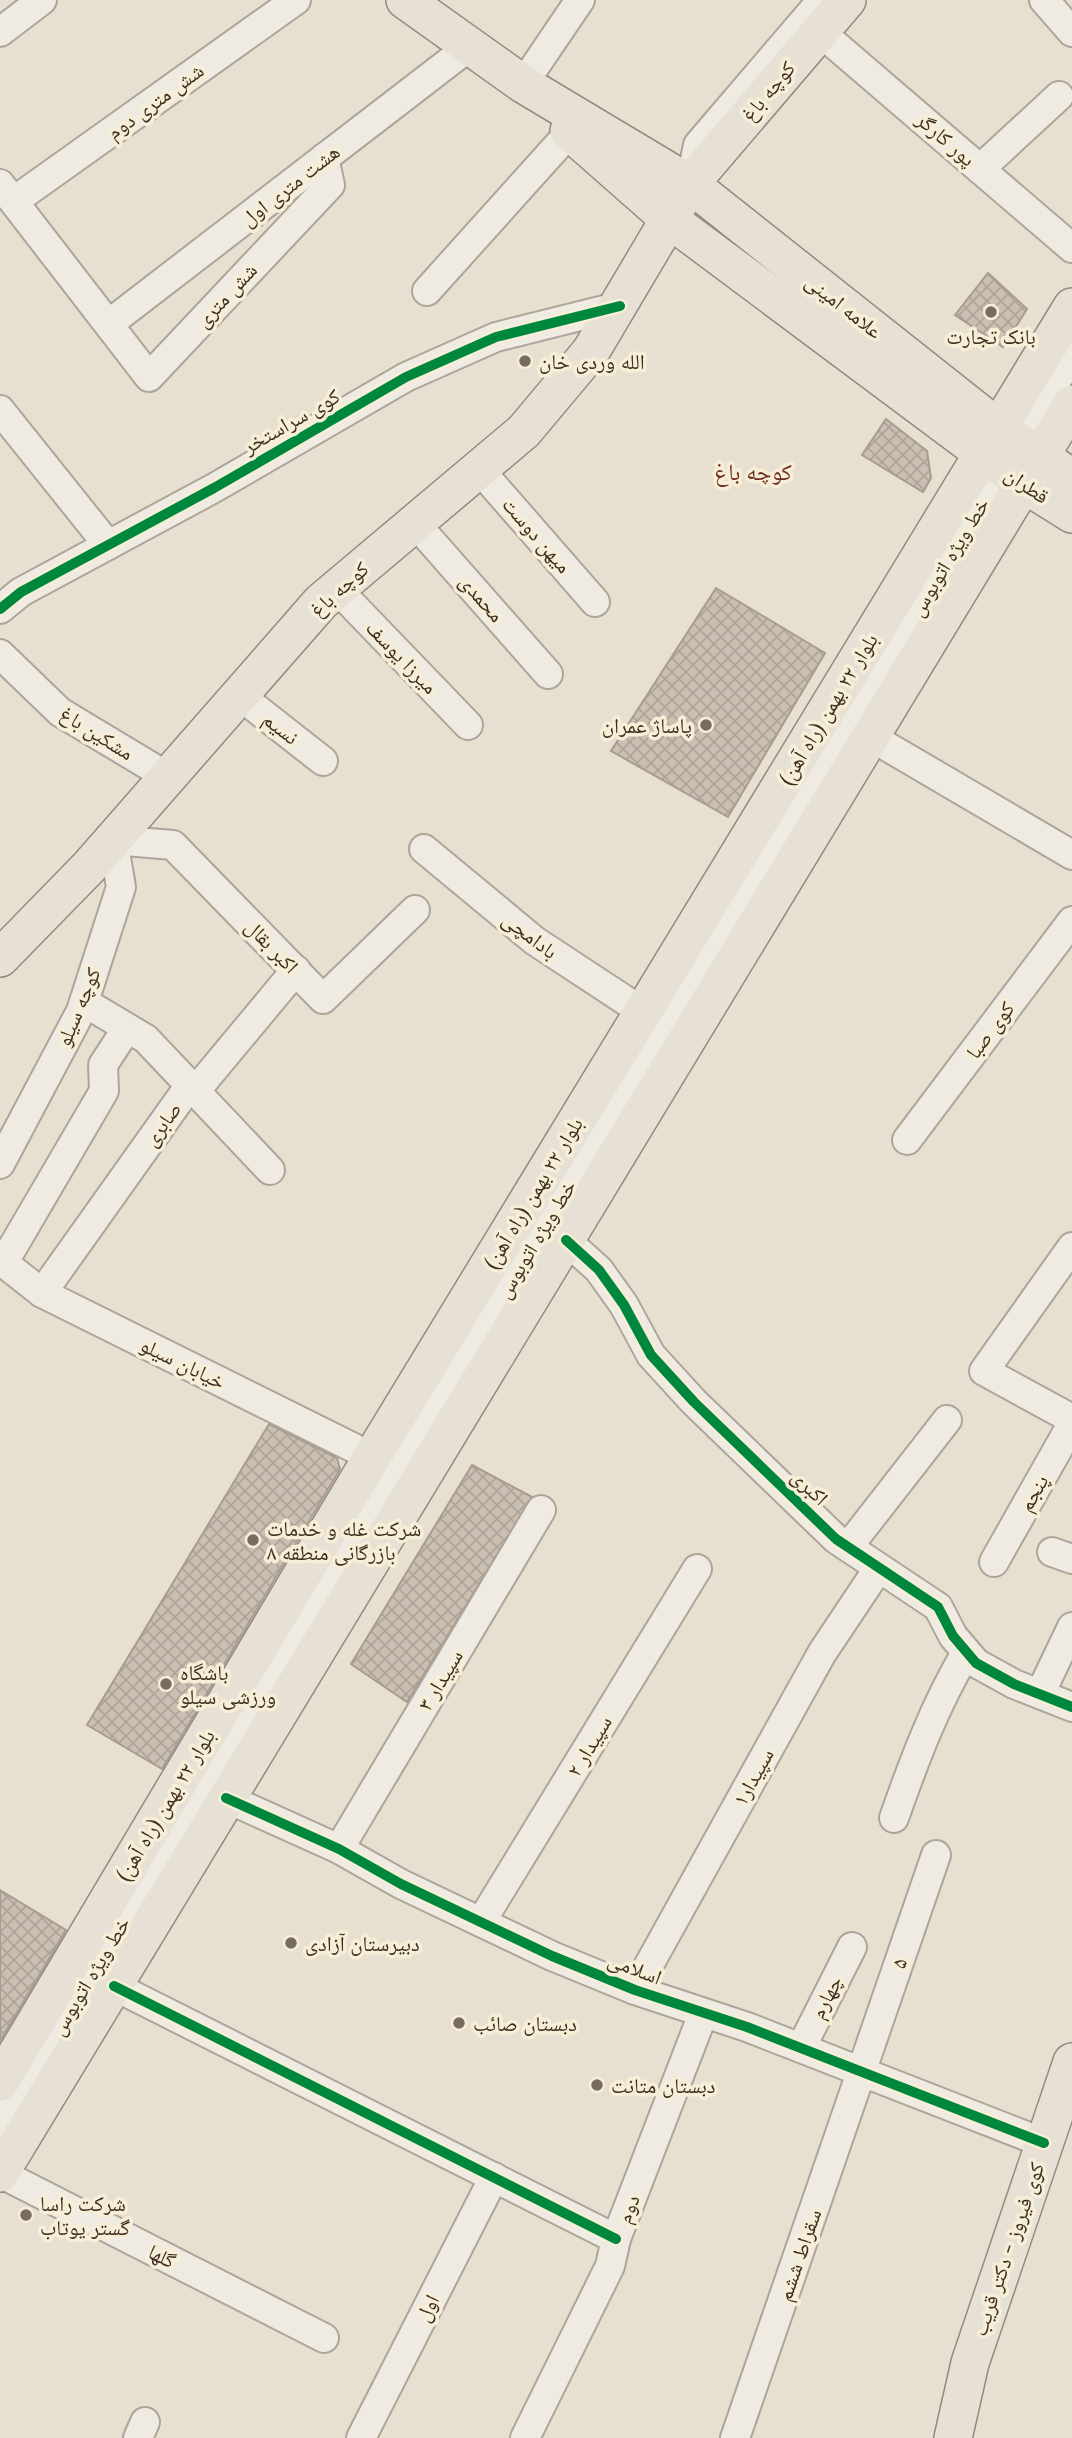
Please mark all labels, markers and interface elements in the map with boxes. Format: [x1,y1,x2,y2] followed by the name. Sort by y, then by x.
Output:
[735,55,801,127] street label: کوچه باغ
[101,57,209,146] street label: شش متری دوم
[910,105,981,172] street label: پور کارگر
[235,138,345,232] street label: هشت متری اول
[189,257,263,333] street label: شش متری
[800,267,888,345] street label: علامه امینی
[983,304,999,320] marker: بانک تجارت
[946,323,1036,350] place label: بانک تجارت
[539,348,645,375] place label: الله وردی خان
[517,353,533,369] marker: الله وردی خان
[237,382,345,460] street label: کوی سراستخر
[714,457,792,487] district label: کوچه باغ
[1000,460,1054,510] street label: قطران
[496,491,578,579] street label: میهن دوست
[903,493,995,621] street label: خط ویژه اتوبوس
[304,555,375,623] street label: کوچه باغ
[454,568,510,628] street label: محمدی
[360,614,444,700] street label: میرزا یوسف
[772,628,884,790] street label: بلوار ۲۲ بهمن (راه آهن)
[55,700,139,766] street label: مشکین باغ
[257,706,304,751] street label: نسیم
[602,712,692,739] place label: پاساژ عمران
[698,717,714,733] marker: پاساژ عمران
[497,905,563,965] street label: بادامچی
[240,913,304,979] street label: اکبر بقال
[49,963,107,1051] street label: کوچه سیلو
[960,996,1021,1064] street label: کوی صبا
[137,1096,187,1152] street label: صابری
[477,1112,589,1274] street label: بلوار ۲۲ بهمن (راه آهن)
[490,1175,582,1303] street label: خط ویژه اتوبوس
[136,1331,230,1395] street label: خیابان سیلو
[786,1463,834,1511] street label: اکبری
[1012,1470,1055,1517] street label: پنجم
[267,1515,421,1566] place label: شرکت غله و خدمات بازرگانی منطقه ۸
[245,1532,261,1548] marker: شرکت غله و خدمات بازرگانی منطقه ۸
[411,1644,469,1716] street label: سپیدار ۳
[180,1659,276,1710] place label: باشگاه ورزشی سیلو
[158,1676,174,1692] marker: باشگاه ورزشی سیلو
[560,1710,618,1782] street label: سپیدار ۲
[109,1724,221,1886] street label: بلوار ۲۲ بهمن (راه آهن)
[726,1744,780,1810] street label: سپیدار۱
[44,1912,136,2040] street label: خط ویژه اتوبوس
[305,1930,420,1957] place label: دبیرستان آزادی
[283,1935,299,1951] marker: دبیرستان آزادی
[604,1945,666,1991] street label: اسلامی
[885,1954,913,1972] street label: ۵
[804,1971,849,2024] street label: چهارم
[473,2010,577,2037] place label: دبستان صائب
[451,2015,467,2031] marker: دبستان صائب
[611,2072,715,2099] place label: دبستان متانت
[589,2077,605,2093] marker: دبستان متانت
[966,2158,1050,2339] street label: کوی فیروز - دکتر قریب
[40,2190,130,2241] place label: شرکت راسا گستر یوتاب
[610,2191,647,2228] street label: دوم
[771,2205,828,2305] street label: سقراط ششم
[18,2207,34,2223] marker: شرکت راسا گستر یوتاب
[144,2238,180,2274] street label: گلها
[409,2290,445,2326] street label: اول

